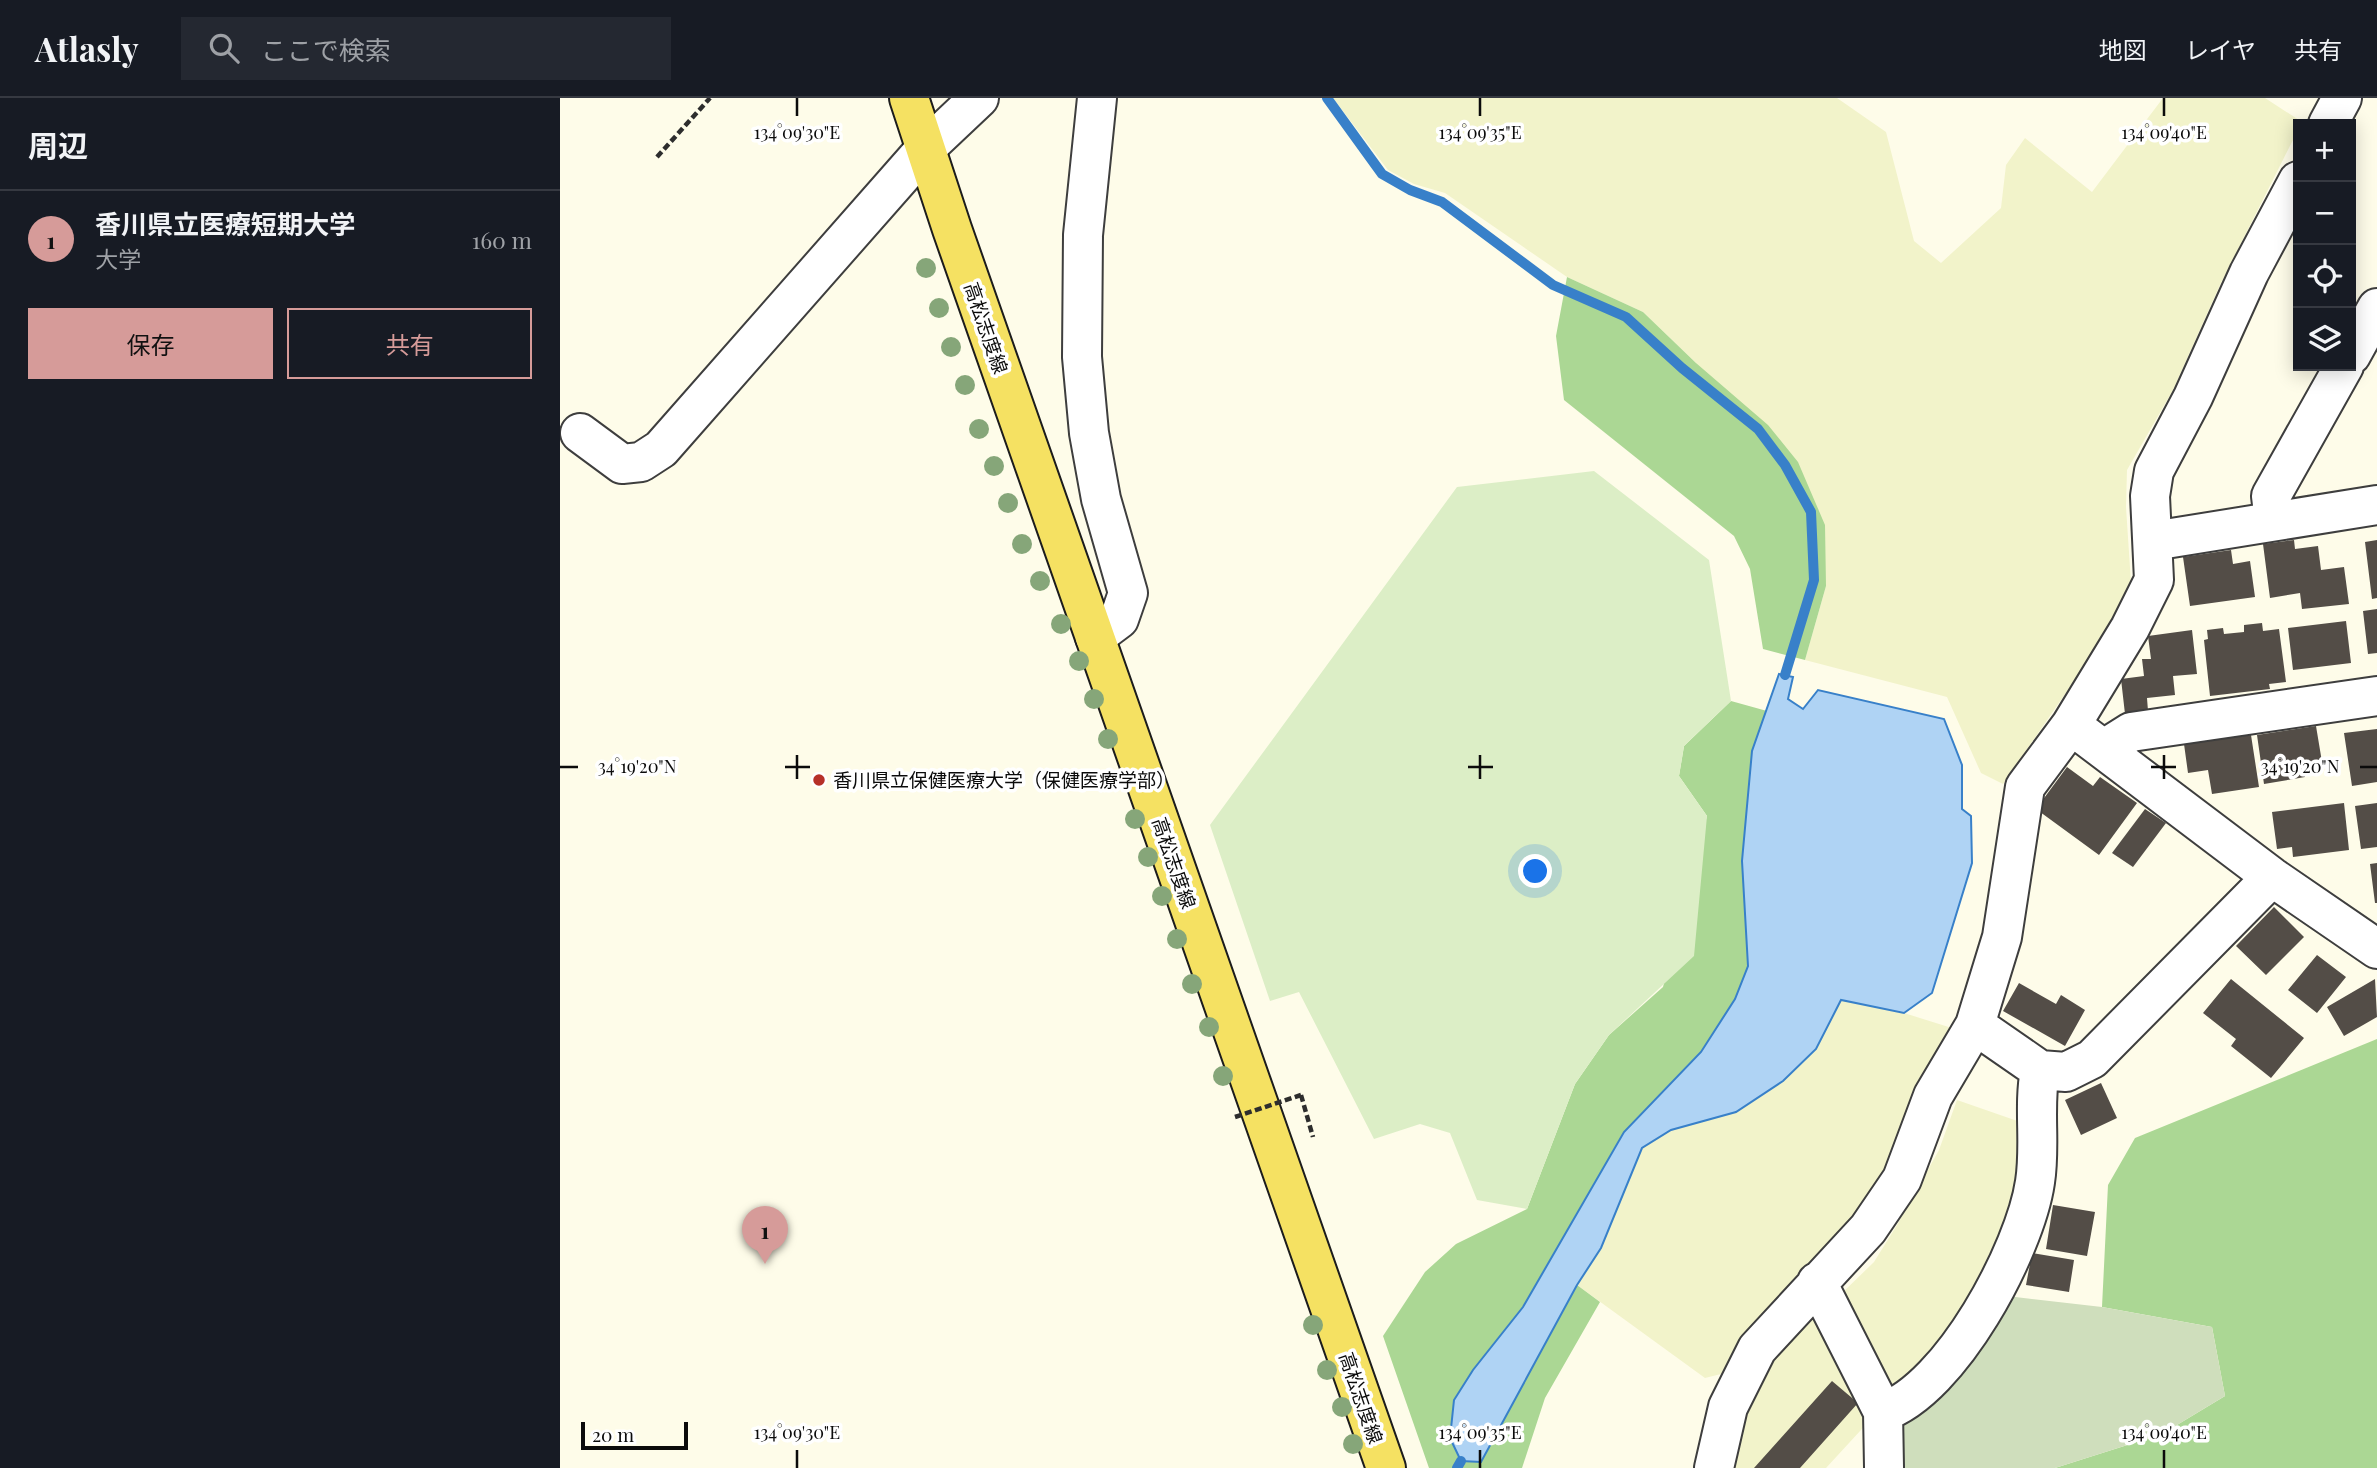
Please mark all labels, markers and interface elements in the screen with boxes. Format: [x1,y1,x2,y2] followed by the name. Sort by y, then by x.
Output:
[181,17,671,80] search box
[35,26,139,70] text: Atlasly
[205,29,243,67] icon: search
[261,32,391,67] text: ここで検索
[2099,33,2147,65] text: 地図
[2185,33,2256,65] text: レイヤ
[2294,33,2342,65] text: 共有
[2293,119,2356,371] map controls
[2293,119,2356,182] button: +
[754,120,840,144] text: 134°09'30"E
[1438,120,1522,144] text: 134°09'35"E
[2121,120,2207,144] text: 134°09'40"E
[28,125,88,165] text: 周辺
[2293,182,2356,245] button: −
[95,206,355,241] text: 香川県立医療短期大学
[47,224,55,255] text: 1
[472,224,532,255] text: 160 m
[95,243,141,274] text: 大学
[2293,245,2356,308] button: locate
[959,279,1015,377] street label: 高松志度線
[28,308,273,379] button: 保存
[287,308,532,379] button: 共有
[2293,308,2356,371] button: layers
[598,754,677,778] text: 34°19'20"N
[2261,754,2340,778] text: 34°19'20"N
[833,766,1175,792] place label: 香川県立保健医療大学（保健医療学部）
[811,772,827,788] marker: 香川県立保健医療大学（保健医療学部）
[1147,814,1203,912] street label: 高松志度線
[1518,854,1552,888] your location
[742,1206,788,1264] pin: 1
[1334,1349,1390,1447] street label: 高松志度線
[581,1419,688,1451] scale bar
[754,1420,840,1444] text: 134°09'30"E
[1438,1420,1522,1444] text: 134°09'35"E
[2121,1420,2207,1444] text: 134°09'40"E
[592,1421,634,1447] text: 20 m

